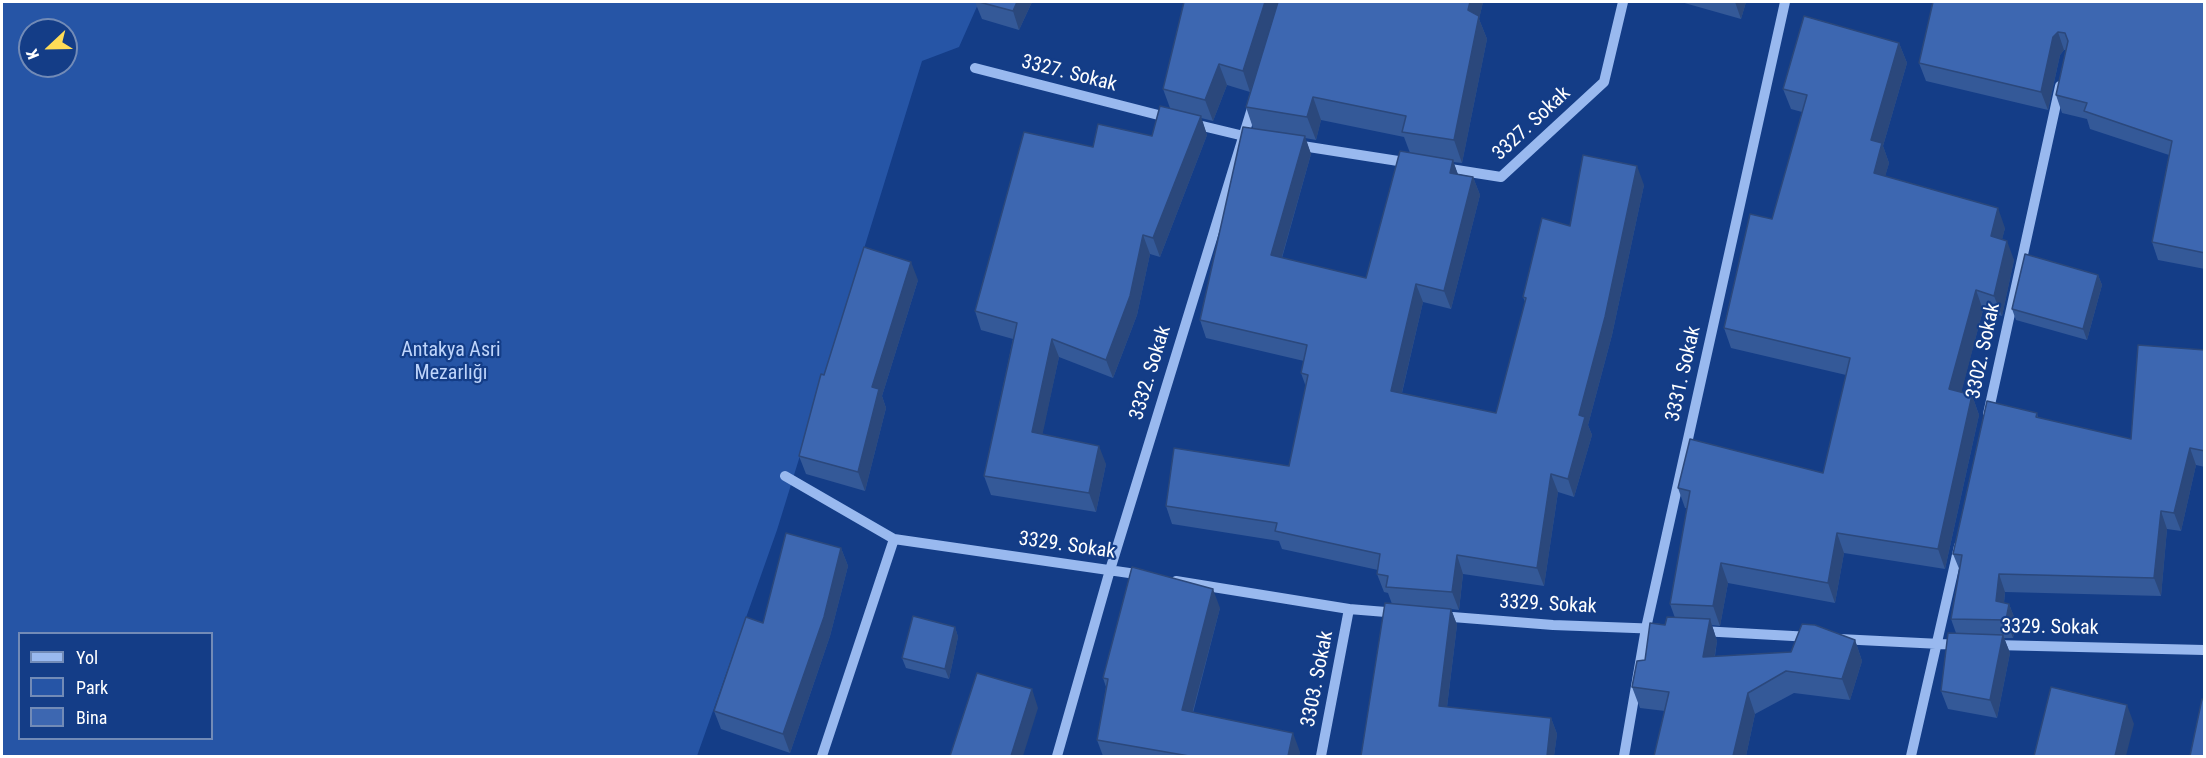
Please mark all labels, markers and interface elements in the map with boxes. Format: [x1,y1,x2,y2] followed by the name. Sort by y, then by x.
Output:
[18,18,78,78] north arrow
[22,47,43,62] text: K
[1019,51,1119,97] street label: 3327. Sokak
[1488,82,1576,166] street label: 3327. Sokak
[1962,301,2006,401] street label: 3302. Sokak
[1125,323,1177,423] street label: 3332. Sokak
[1661,324,1707,424] street label: 3331. Sokak
[401,339,501,386] park label: Antakya Asri Mezarlığı
[1017,527,1117,565] street label: 3329. Sokak
[1499,590,1597,620] street label: 3329. Sokak
[2001,615,2099,641] street label: 3329. Sokak
[1297,629,1339,729] street label: 3303. Sokak
[18,632,213,740] legend
[76,647,98,668] text: Yol
[76,677,108,698] text: Park
[76,707,107,728] text: Bina

